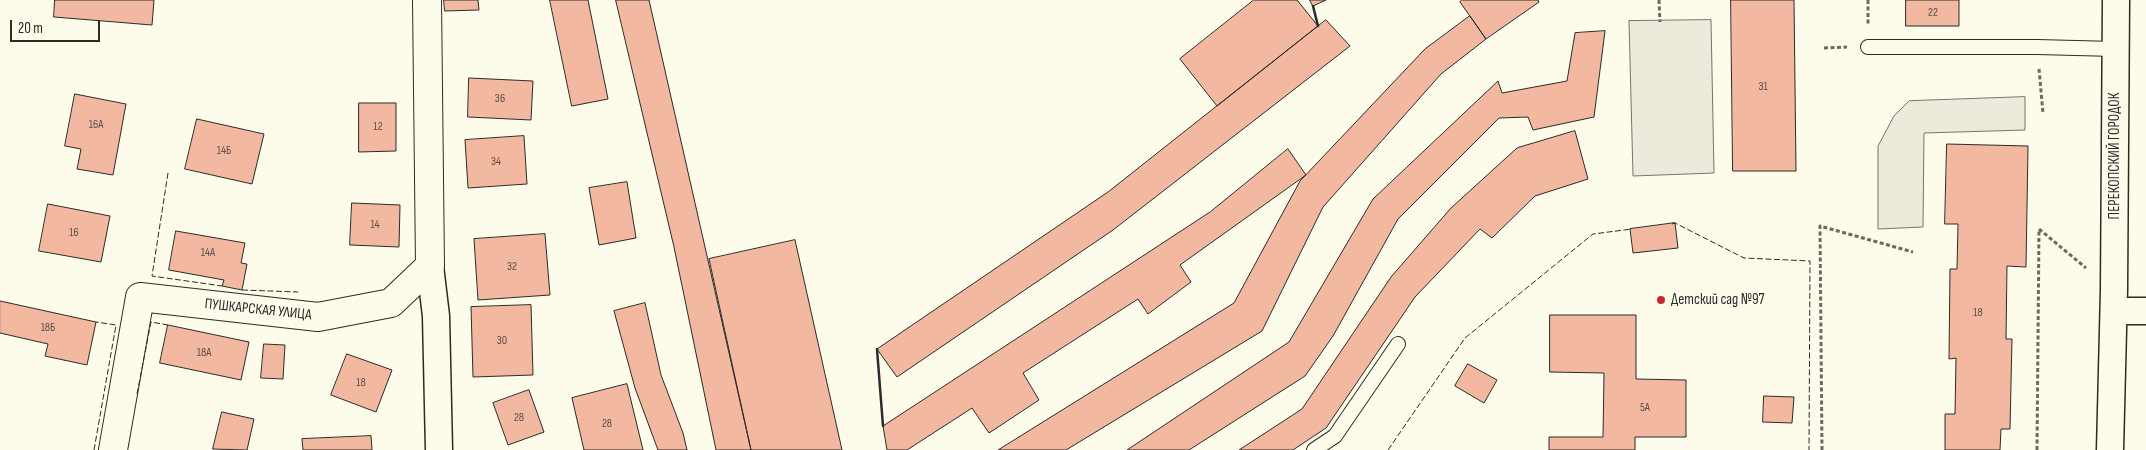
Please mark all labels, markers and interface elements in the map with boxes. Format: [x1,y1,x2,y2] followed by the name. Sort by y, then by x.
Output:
[1928,6,1938,20] house number: 22
[12,10,102,42] scale bar
[18,19,43,38] text: 20 m
[1758,80,1768,94] house number: 31
[495,92,505,106] house number: 36
[2106,93,2124,219] street label: ПЕРЕКОПСКИЙ ГОРОДОК
[89,118,103,132] house number: 16А
[373,120,383,134] house number: 12
[217,144,231,158] house number: 14Б
[491,155,501,169] house number: 34
[370,218,380,232] house number: 14
[69,226,79,240] house number: 16
[201,246,215,260] house number: 14А
[507,260,517,274] house number: 32
[1671,291,1765,309] place label: Детский сад №97
[1655,294,1667,306] marker: Детский сад №97
[204,295,312,325] street label: ПУШКАРСКАЯ УЛИЦА
[1973,306,1983,320] house number: 18
[41,321,55,335] house number: 18Б
[497,334,507,348] house number: 30
[197,346,211,360] house number: 18А
[356,376,366,390] house number: 18
[1640,401,1650,415] house number: 5А
[514,411,524,425] house number: 28
[602,417,612,431] house number: 28

